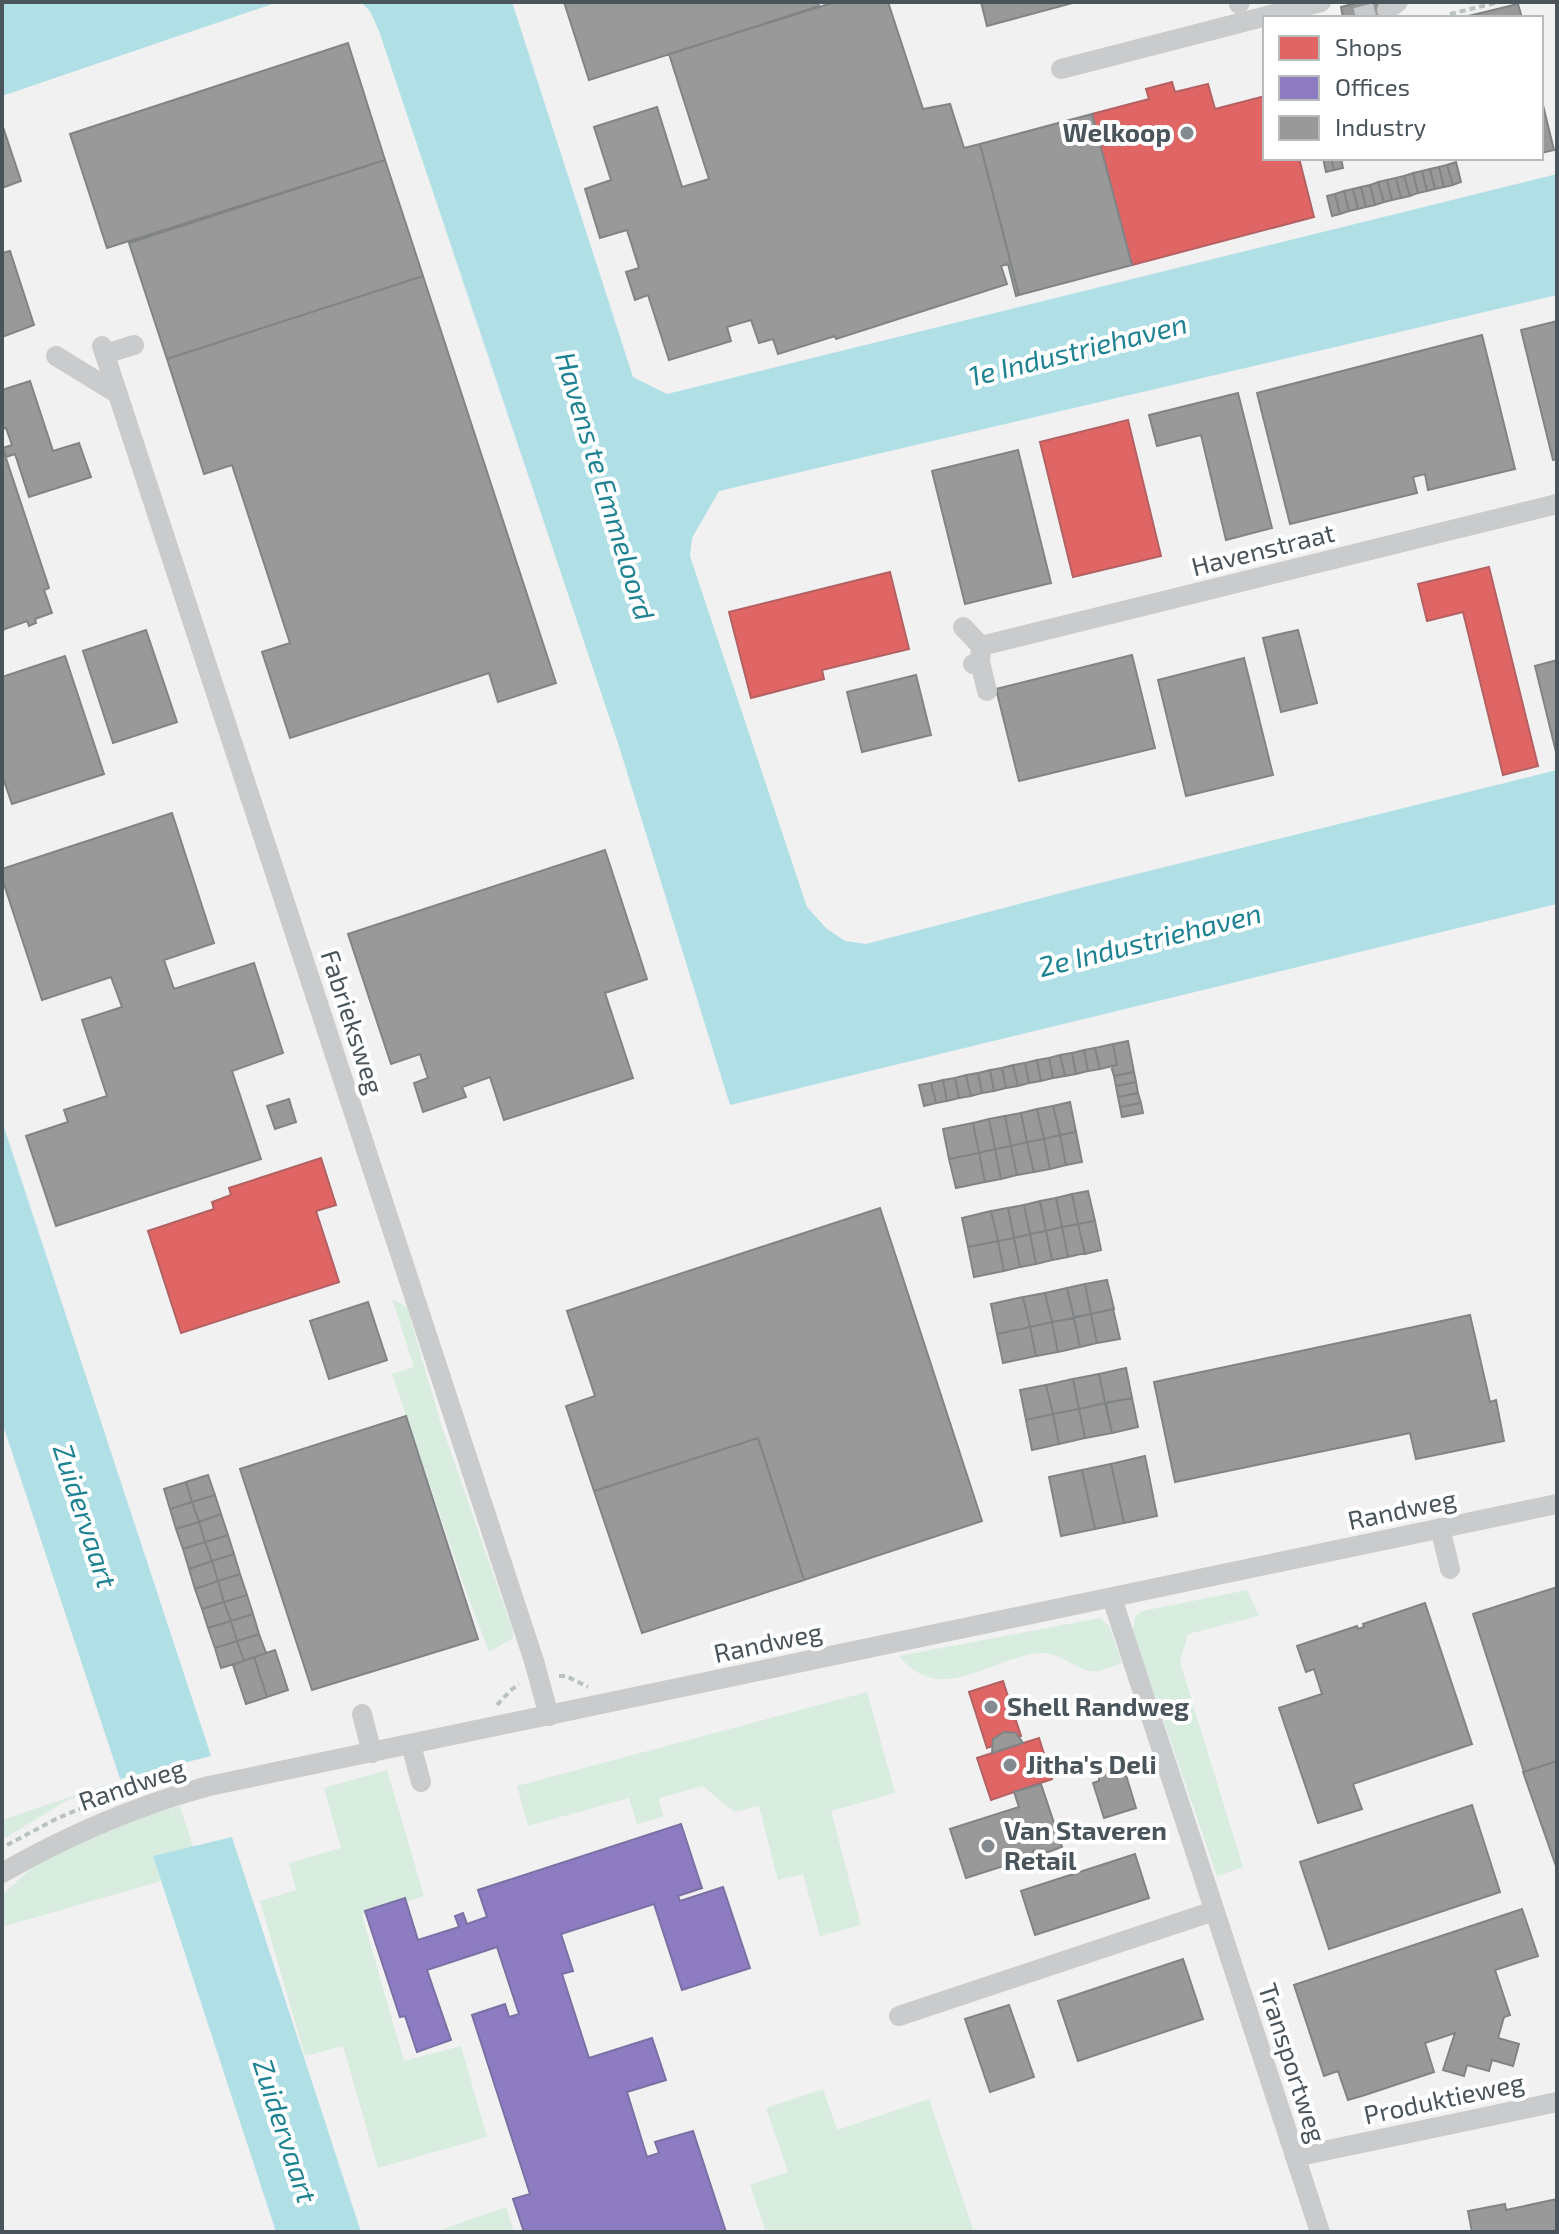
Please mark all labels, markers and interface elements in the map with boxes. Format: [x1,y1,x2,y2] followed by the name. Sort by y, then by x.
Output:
[1263,16,1543,160] legend
[1335,32,1402,61] text: Shops
[1335,72,1410,101] text: Offices
[1335,112,1427,141] text: Industry
[1063,116,1171,147] place label: Welkoop
[1178,124,1196,142] marker: Welkoop
[965,305,1190,393] water label: 1e Industriehaven
[549,347,663,624] water label: Havens te Emmeloord
[1188,516,1337,581] street label: Havenstraat
[1035,895,1265,983] water label: 2e Industriehaven
[316,946,391,1097] street label: Fabrieksweg
[47,1439,125,1592] water label: Zuidervaart
[1345,1482,1459,1535] street label: Randweg
[711,1615,825,1668] street label: Randweg
[1007,1690,1189,1721] place label: Shell Randweg
[982,1698,1000,1716] marker: Shell Randweg
[1026,1748,1157,1779] place label: Jitha's Deli
[74,1751,189,1816] street label: Randweg
[1001,1756,1019,1774] marker: Jitha's Deli
[1004,1814,1167,1875] place label: Van Staveren Retail
[979,1837,997,1855] marker: Van Staveren Retail
[1253,1979,1334,2146] street label: Transportweg
[247,2054,325,2207] water label: Zuidervaart
[1361,2065,1527,2130] street label: Produktieweg

